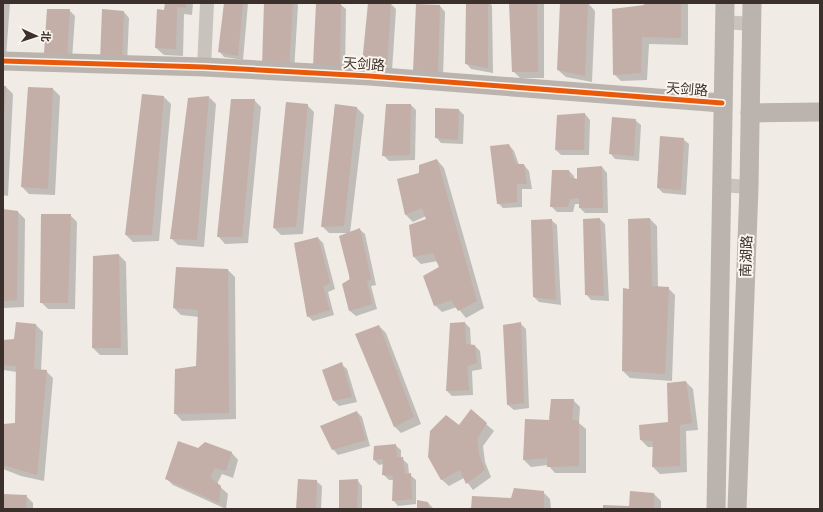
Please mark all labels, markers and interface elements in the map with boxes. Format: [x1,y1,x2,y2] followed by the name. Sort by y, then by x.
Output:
[16,16,56,56] north arrow
[39,31,52,42] text: 北
[342,55,386,73] street label: 天剑路
[665,80,709,98] street label: 天剑路
[737,235,755,277] street label: 南湖路

